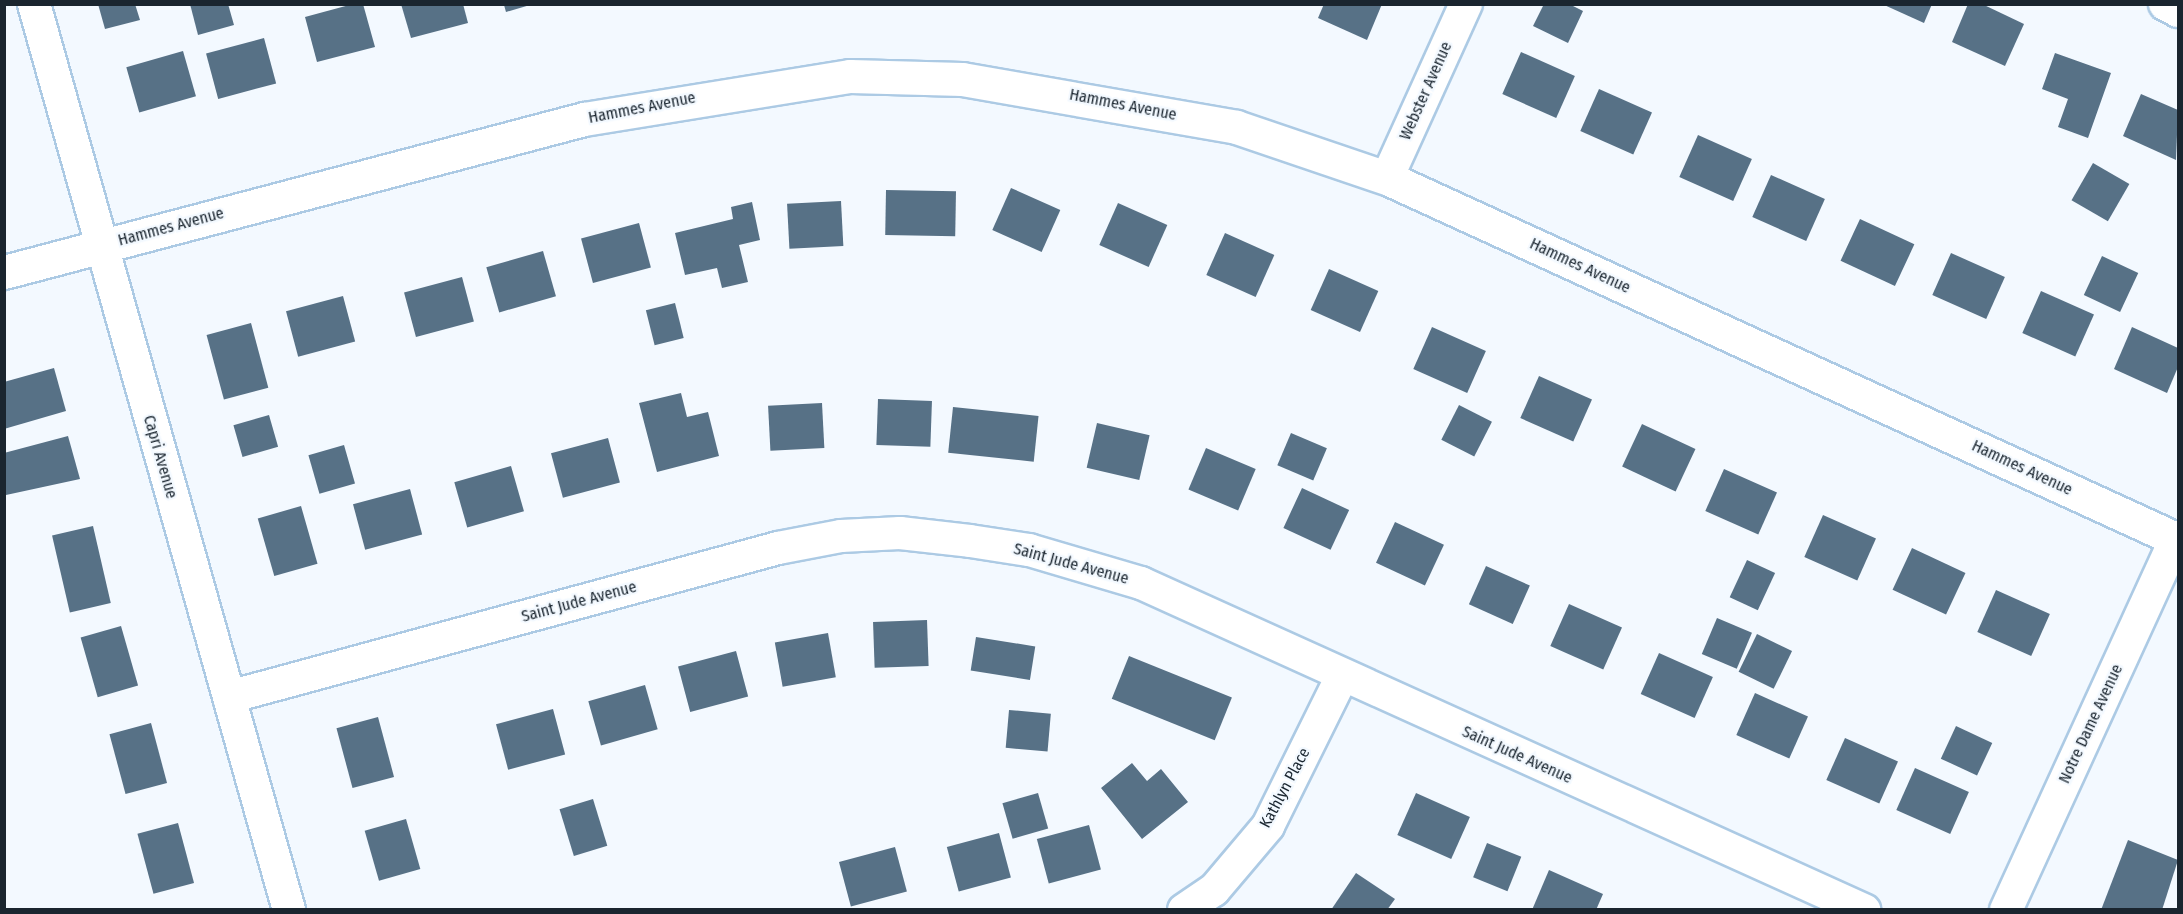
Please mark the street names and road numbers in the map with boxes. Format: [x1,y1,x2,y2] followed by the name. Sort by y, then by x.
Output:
[1396,39,1456,143] street label: Webster Avenue
[1068,85,1178,125] street label: Hammes Avenue
[587,88,697,128] street label: Hammes Avenue
[116,204,226,250] street label: Hammes Avenue
[1527,234,1633,298] street label: Hammes Avenue
[139,413,181,501] street label: Capri Avenue
[1969,436,2075,500] street label: Hammes Avenue
[1011,539,1131,589] street label: Saint Jude Avenue
[519,577,639,627] street label: Saint Jude Avenue
[2055,661,2127,787] street label: Notre Dame Avenue
[1459,722,1575,788] street label: Saint Jude Avenue
[1256,745,1314,831] street label: Kathlyn Place

